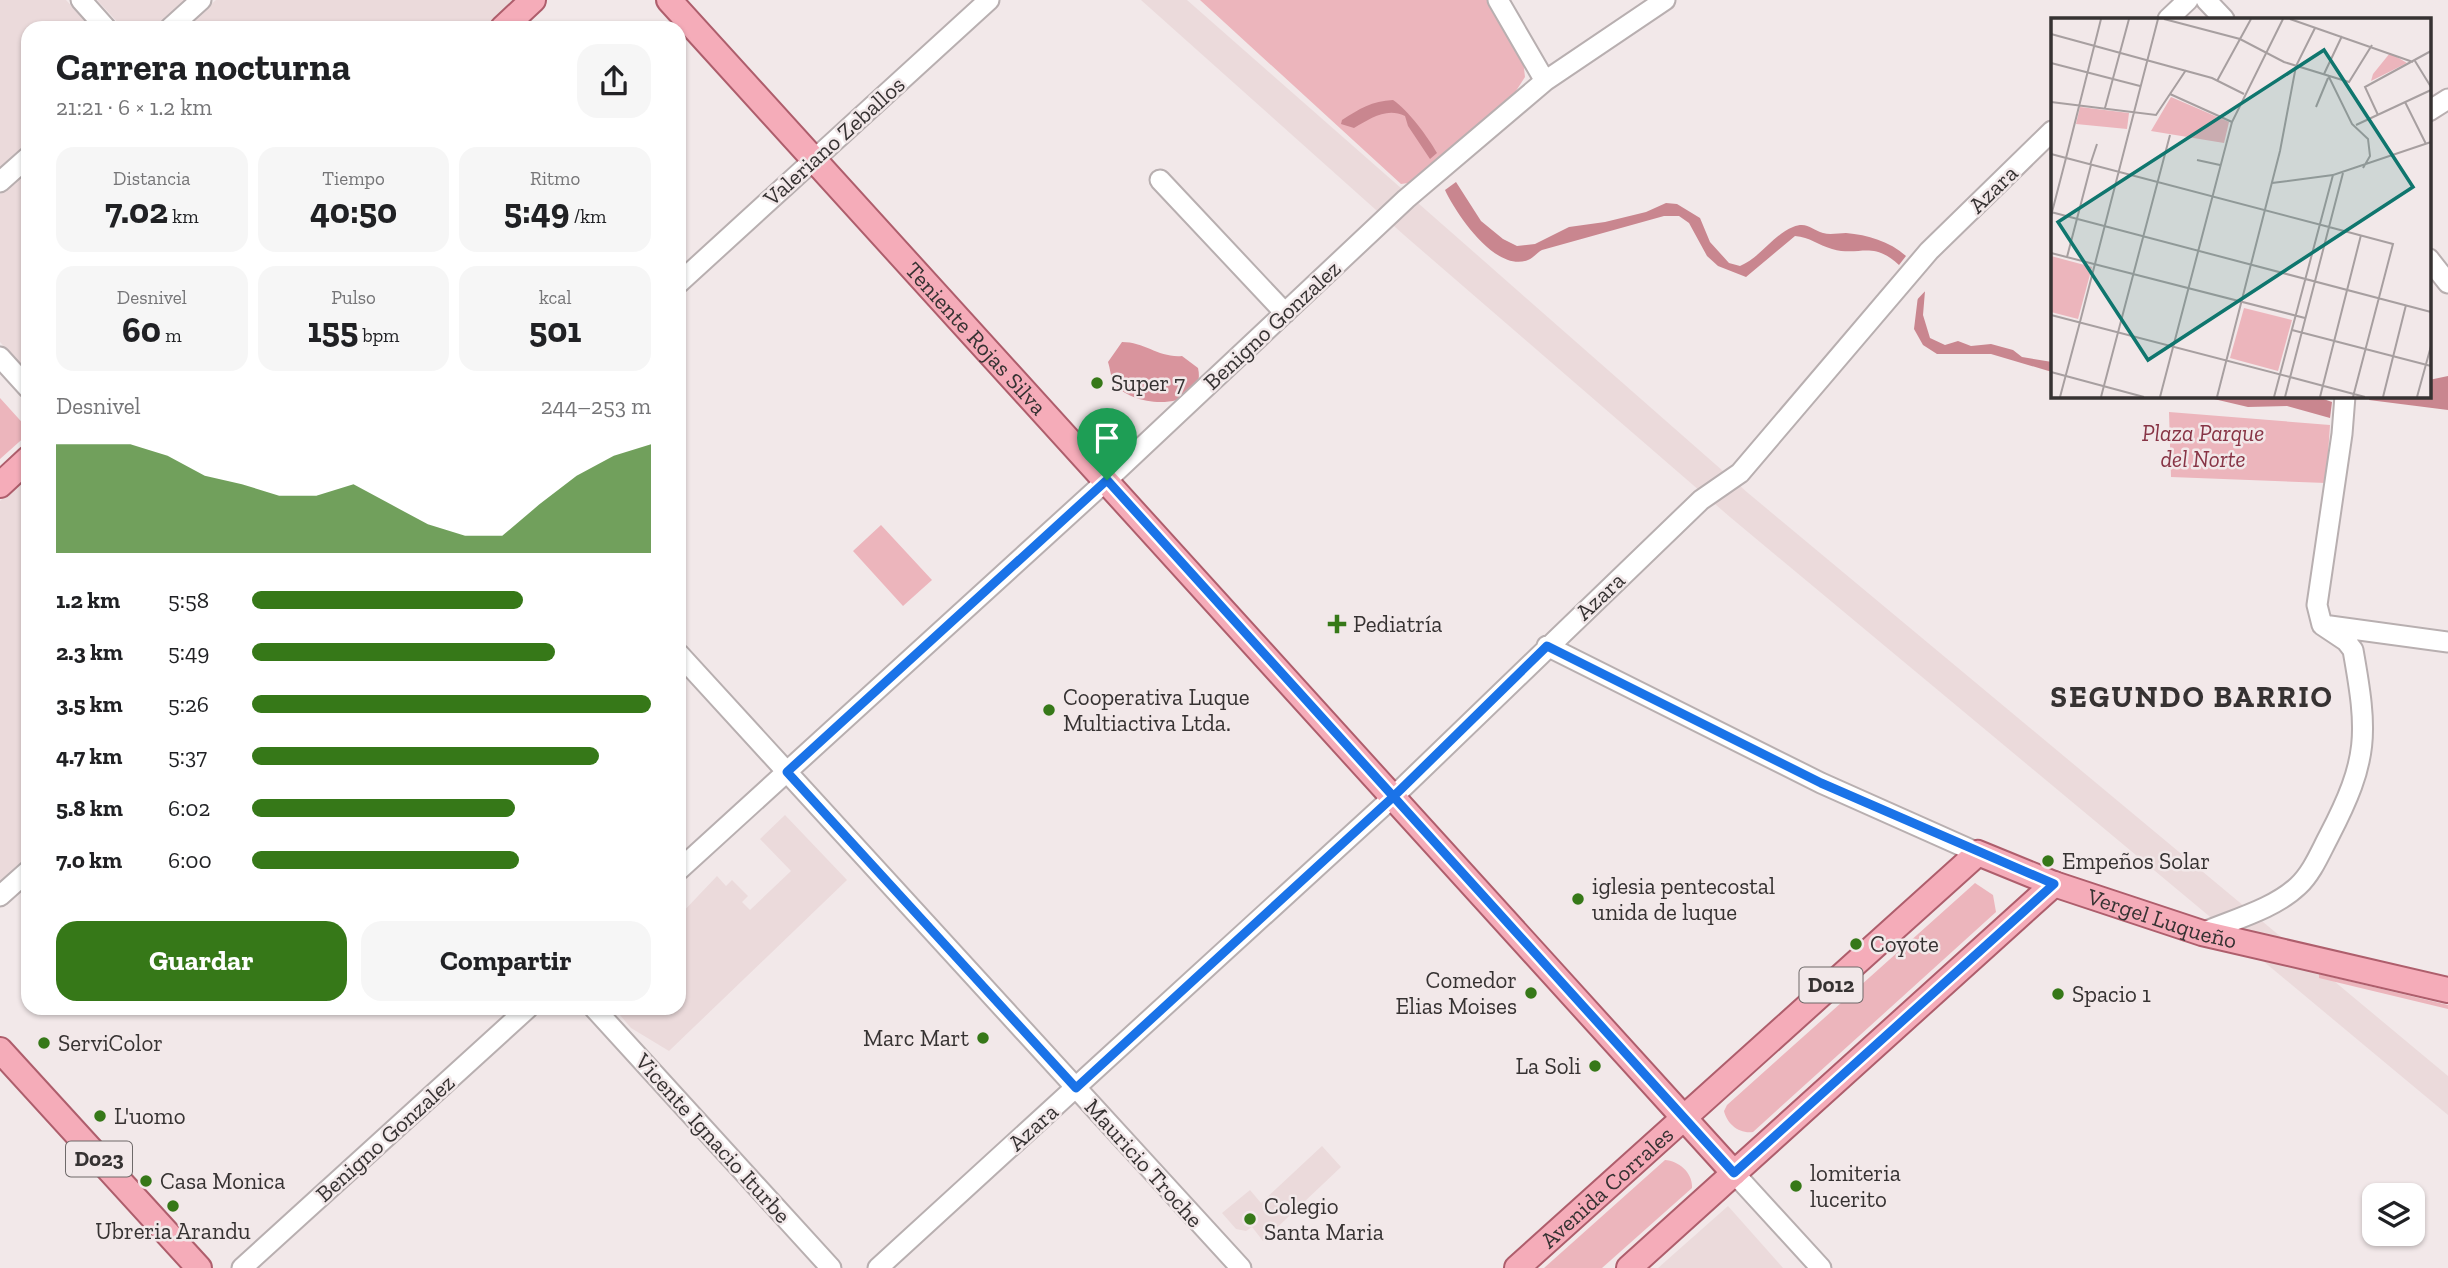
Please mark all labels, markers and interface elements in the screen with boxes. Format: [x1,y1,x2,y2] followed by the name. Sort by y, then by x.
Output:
[2051,18,2430,397] inset map
[56,44,351,90] text: Carrera nocturna
[577,44,651,118] button: share
[757,70,910,212] street label: Valeriano Zeballos
[56,93,212,121] text: 21:21 · 6 × 1.2 km
[1963,159,2023,219] street label: Azara
[113,167,191,190] text: Distancia
[322,167,385,190] text: Tiempo
[530,167,580,190] text: Ritmo
[105,190,168,232] text: 7.02
[310,190,397,232] text: 40:50
[504,190,569,232] text: 5:49
[168,205,199,228] text: km
[569,205,607,228] text: /km
[1198,254,1347,396] street label: Benigno Gonzalez
[900,256,1053,421] street label: Teniente Rojas Silva
[117,286,187,309] text: Desnivel
[331,286,376,309] text: Pulso
[539,286,571,309] text: kcal
[122,309,161,351] text: 60
[307,309,358,351] text: 155
[529,309,581,351] text: 501
[161,324,182,347] text: m
[358,324,399,347] text: bpm
[1111,369,1185,397] place label: Super 7
[1089,375,1105,391] marker: Super 7
[56,392,141,420] text: Desnivel
[541,392,651,420] text: 244–253 m
[1077,408,1137,480] pin
[1088,419,1126,457] icon: arrive
[2142,419,2264,473] park label: Plaza Parque del Norte
[1569,566,1631,626] street label: Azara
[56,586,120,614] text: 1.2 km
[168,586,209,614] text: 5:58
[1353,610,1442,638] place label: Pediatría
[1327,614,1347,634] marker: Pediatría
[56,638,123,666] text: 2.3 km
[168,638,210,666] text: 5:49
[2050,679,2334,715] district label: SEGUNDO BARRIO
[1063,683,1250,737] place label: Cooperativa Luque Multiactiva Ltda.
[56,690,123,718] text: 3.5 km
[168,690,209,718] text: 5:26
[1041,702,1057,718] marker: Cooperativa Luque Multiactiva Ltda.
[56,742,122,770] text: 4.7 km
[168,742,207,770] text: 5:37
[56,794,123,822] text: 5.8 km
[168,794,210,822] text: 6:02
[56,846,122,874] text: 7.0 km
[168,846,212,874] text: 6:00
[2062,847,2210,875] place label: Empeños Solar
[2040,853,2056,869] marker: Empeños Solar
[1592,872,1775,926] place label: iglesia pentecostal unida de luque
[2083,882,2239,955] street label: Vergel Luqueño
[1570,891,1586,907] marker: iglesia pentecostal unida de luque
[56,921,347,1001] button: Guardar
[361,921,651,1001] button: Compartir
[1870,930,1939,958] place label: Coyote
[1848,936,1864,952] marker: Coyote
[1396,966,1517,1020] place label: Comedor Elias Moises
[1800,968,1862,1002] road number: D012
[2072,980,2151,1008] place label: Spacio 1
[1523,985,1539,1001] marker: Comedor Elias Moises
[2050,986,2066,1002] marker: Spacio 1
[863,1024,969,1052] place label: Marc Mart
[58,1029,163,1057] place label: ServiColor
[975,1030,991,1046] marker: Marc Mart
[36,1035,52,1051] marker: ServiColor
[629,1046,797,1229] street label: Vicente Ignacio Iturbe
[1516,1052,1581,1080] place label: La Soli
[1587,1058,1603,1074] marker: La Soli
[310,1068,461,1208] street label: Benigno Gonzalez
[1079,1093,1209,1233] street label: Mauricio Troche
[1002,1097,1064,1157] street label: Azara
[114,1102,185,1130] place label: L'uomo
[92,1108,108,1124] marker: L'uomo
[1535,1120,1679,1254] street label: Avenida Corrales
[66,1142,132,1176] road number: D023
[1810,1159,1901,1213] place label: lomiteria lucerito
[160,1167,285,1195] place label: Casa Monica
[138,1173,154,1189] marker: Casa Monica
[1788,1178,1804,1194] marker: lomiteria lucerito
[2362,1183,2425,1246] map controls
[2362,1183,2425,1246] button: layers
[1264,1192,1384,1246] place label: Colegio Santa Maria
[165,1198,181,1214] marker: Ubreria Arandu
[1242,1211,1258,1227] marker: Colegio Santa Maria
[95,1217,251,1245] place label: Ubreria Arandu

